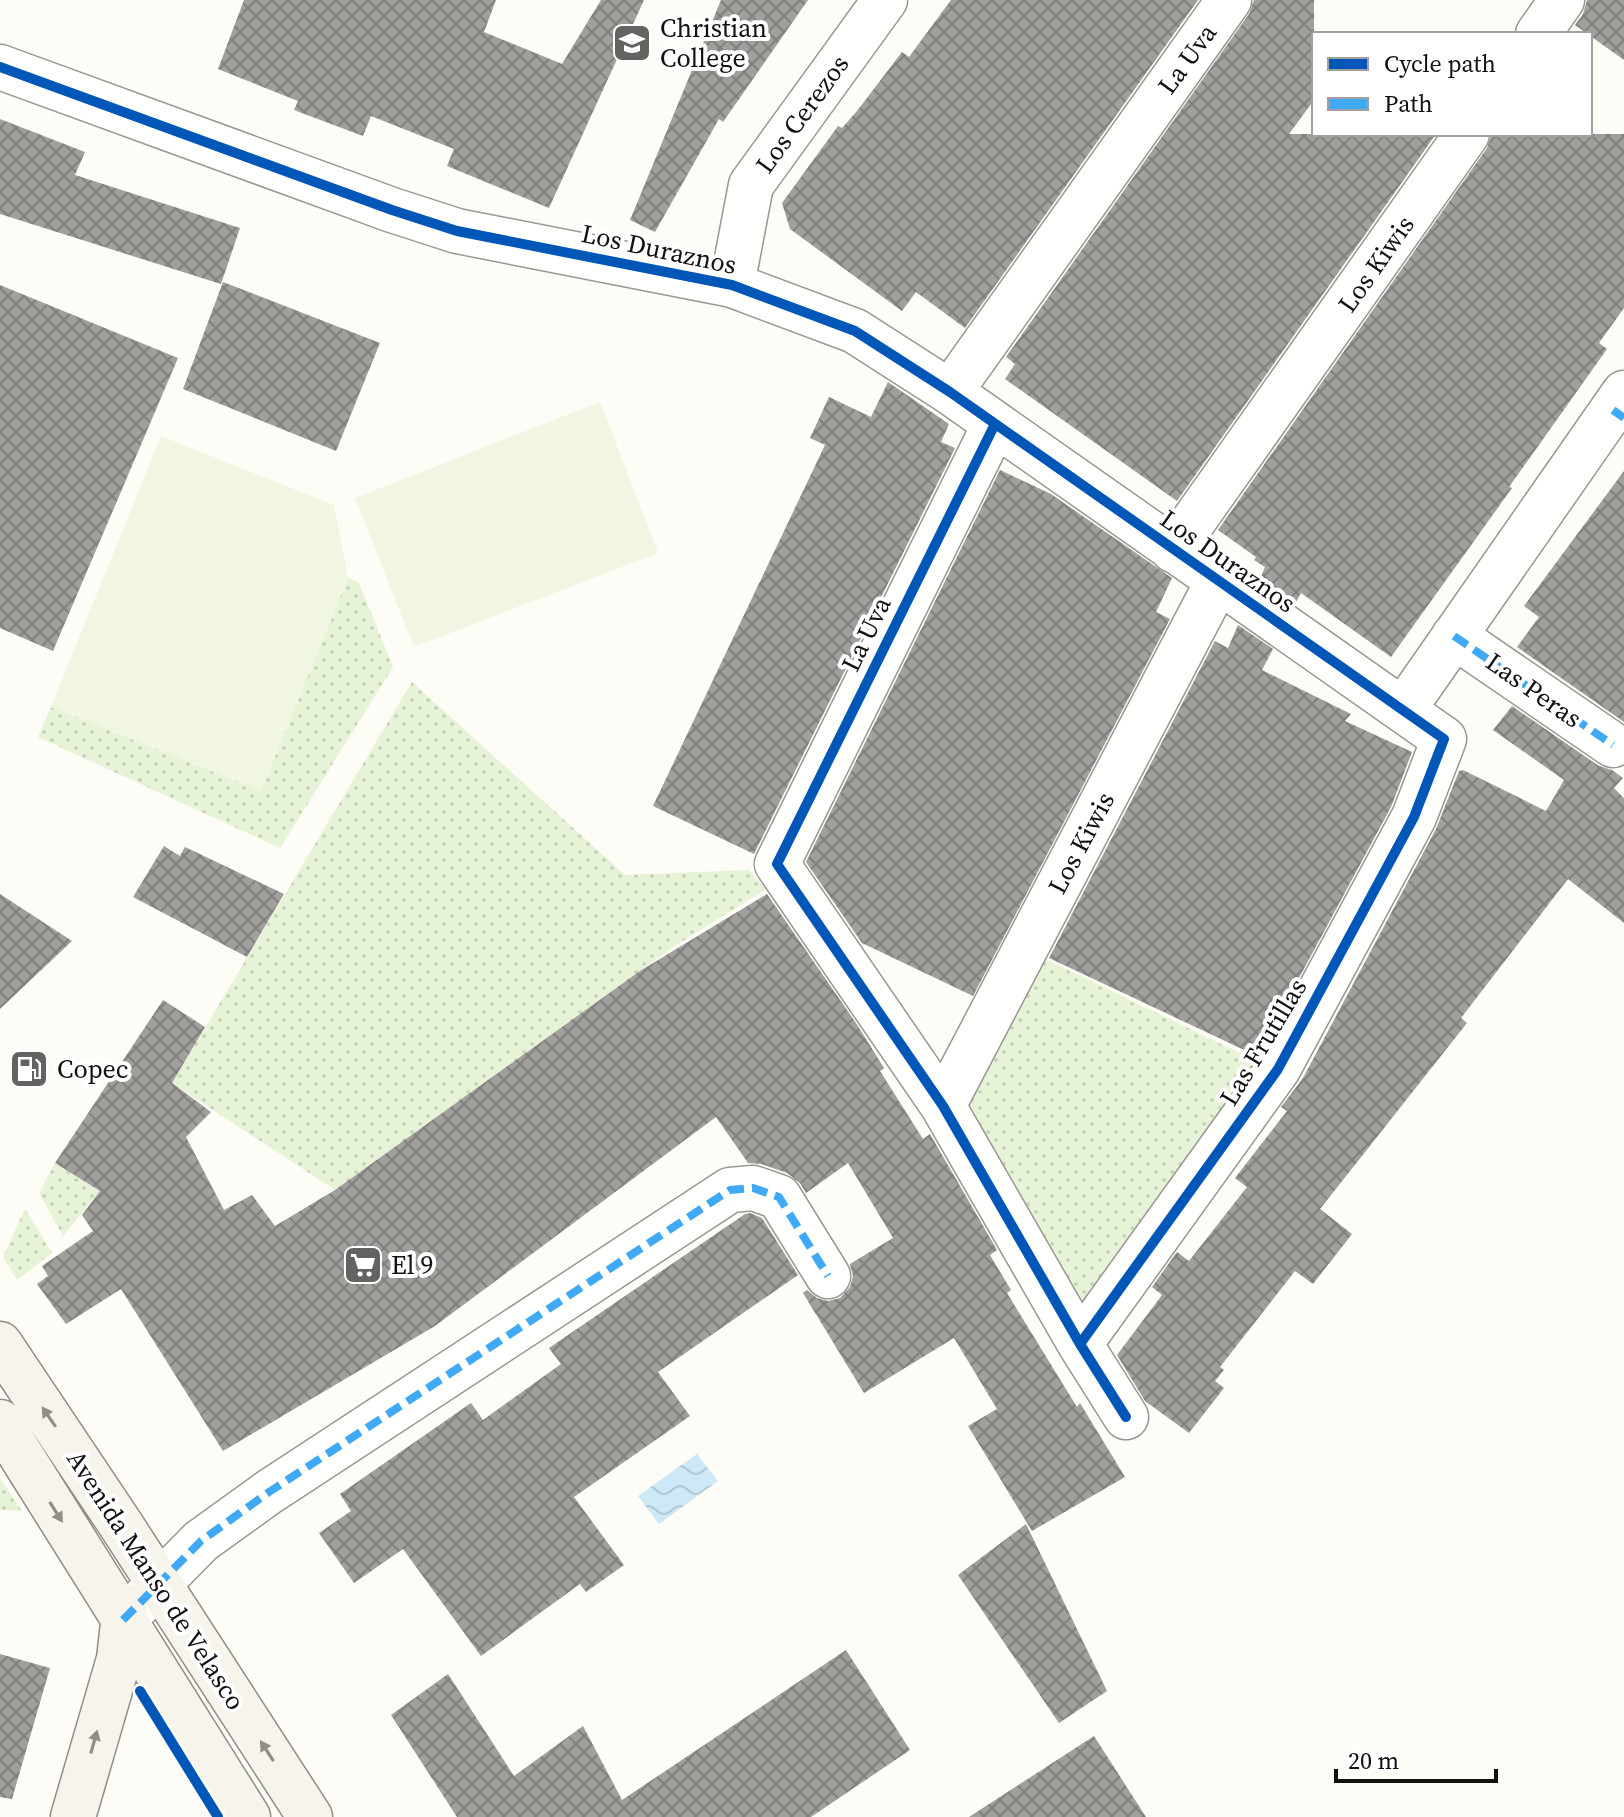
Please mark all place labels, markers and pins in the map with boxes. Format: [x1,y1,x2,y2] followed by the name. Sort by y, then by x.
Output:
[660,10,767,76] place label: Christian College
[611,22,653,64] school or university icon: Christian College
[8,1048,50,1090] fuel station icon: Copec
[57,1051,129,1087] place label: Copec
[342,1244,384,1286] supermarket icon: El 9
[391,1247,433,1283] place label: El 9

